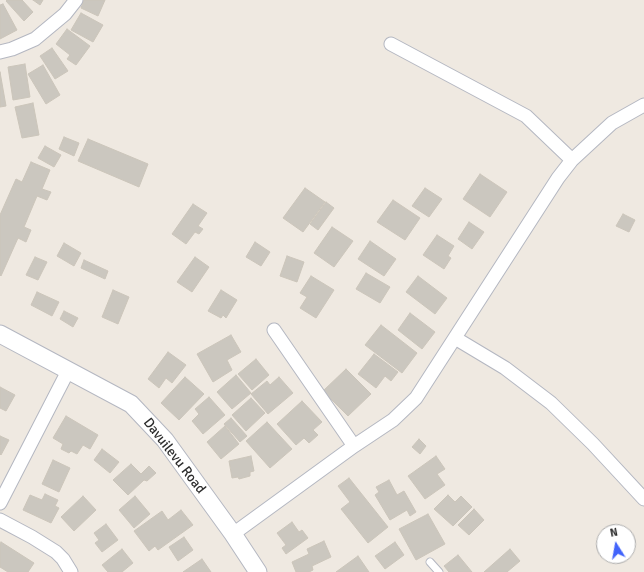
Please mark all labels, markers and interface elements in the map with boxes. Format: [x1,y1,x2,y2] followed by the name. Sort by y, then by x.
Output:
[139,415,209,497] street label: Davuilevu Road
[596,524,636,564] north arrow
[609,526,619,540] text: N

